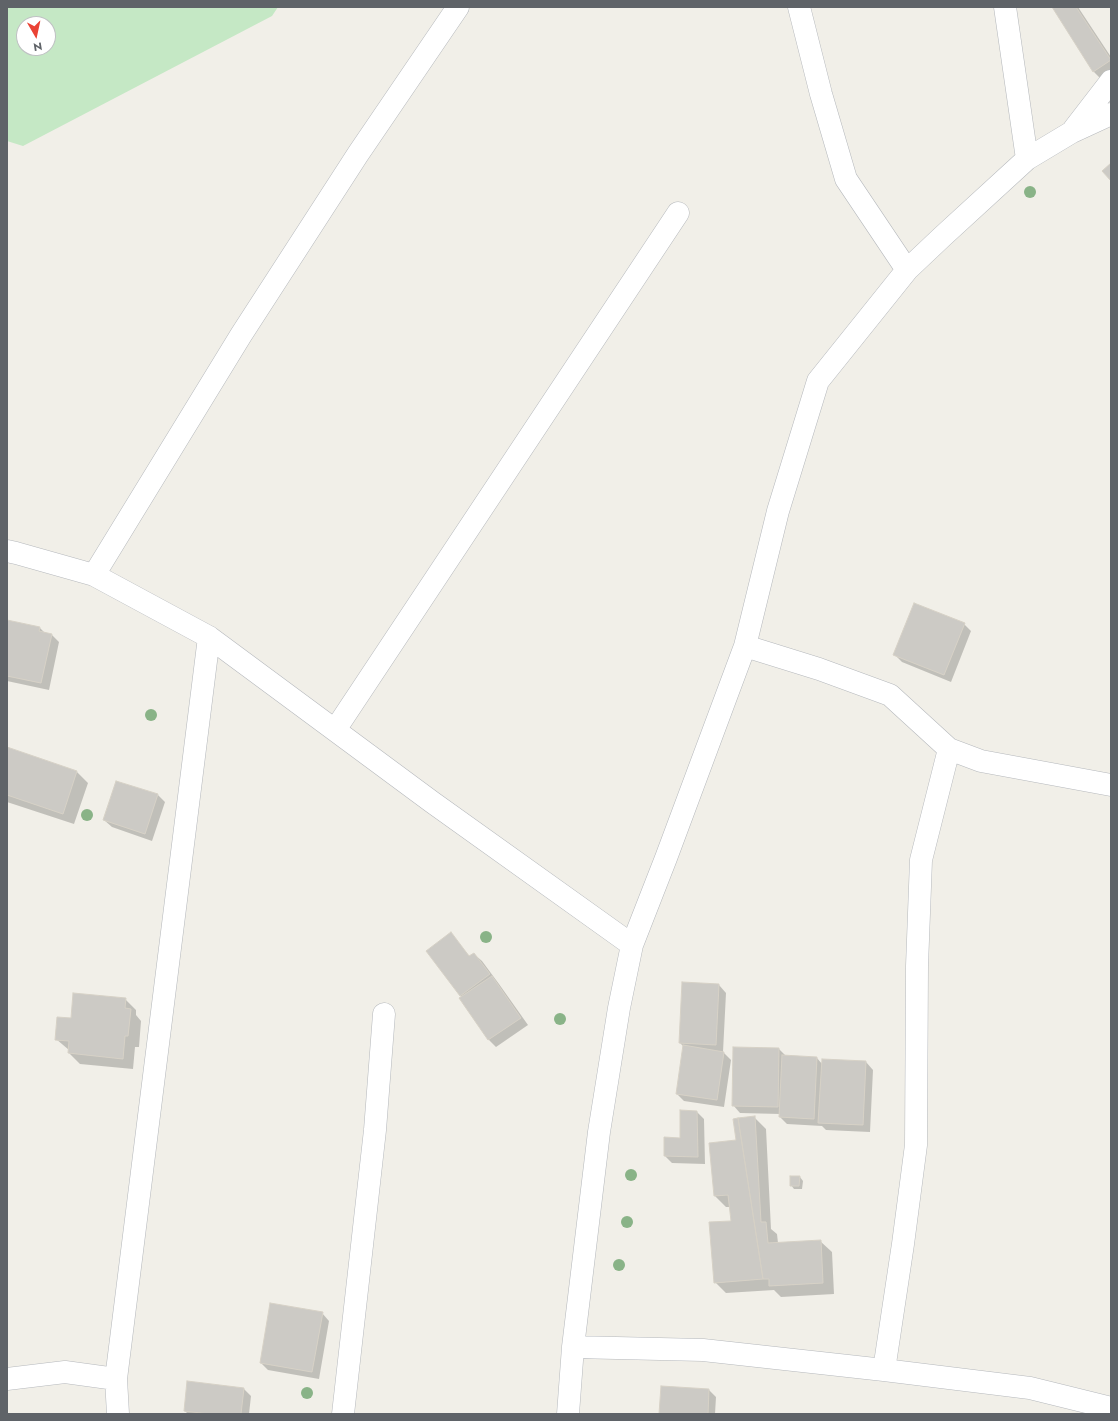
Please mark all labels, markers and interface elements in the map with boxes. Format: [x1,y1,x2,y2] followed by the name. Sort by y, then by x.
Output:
[16,16,56,56] north arrow
[32,38,43,55] text: N

